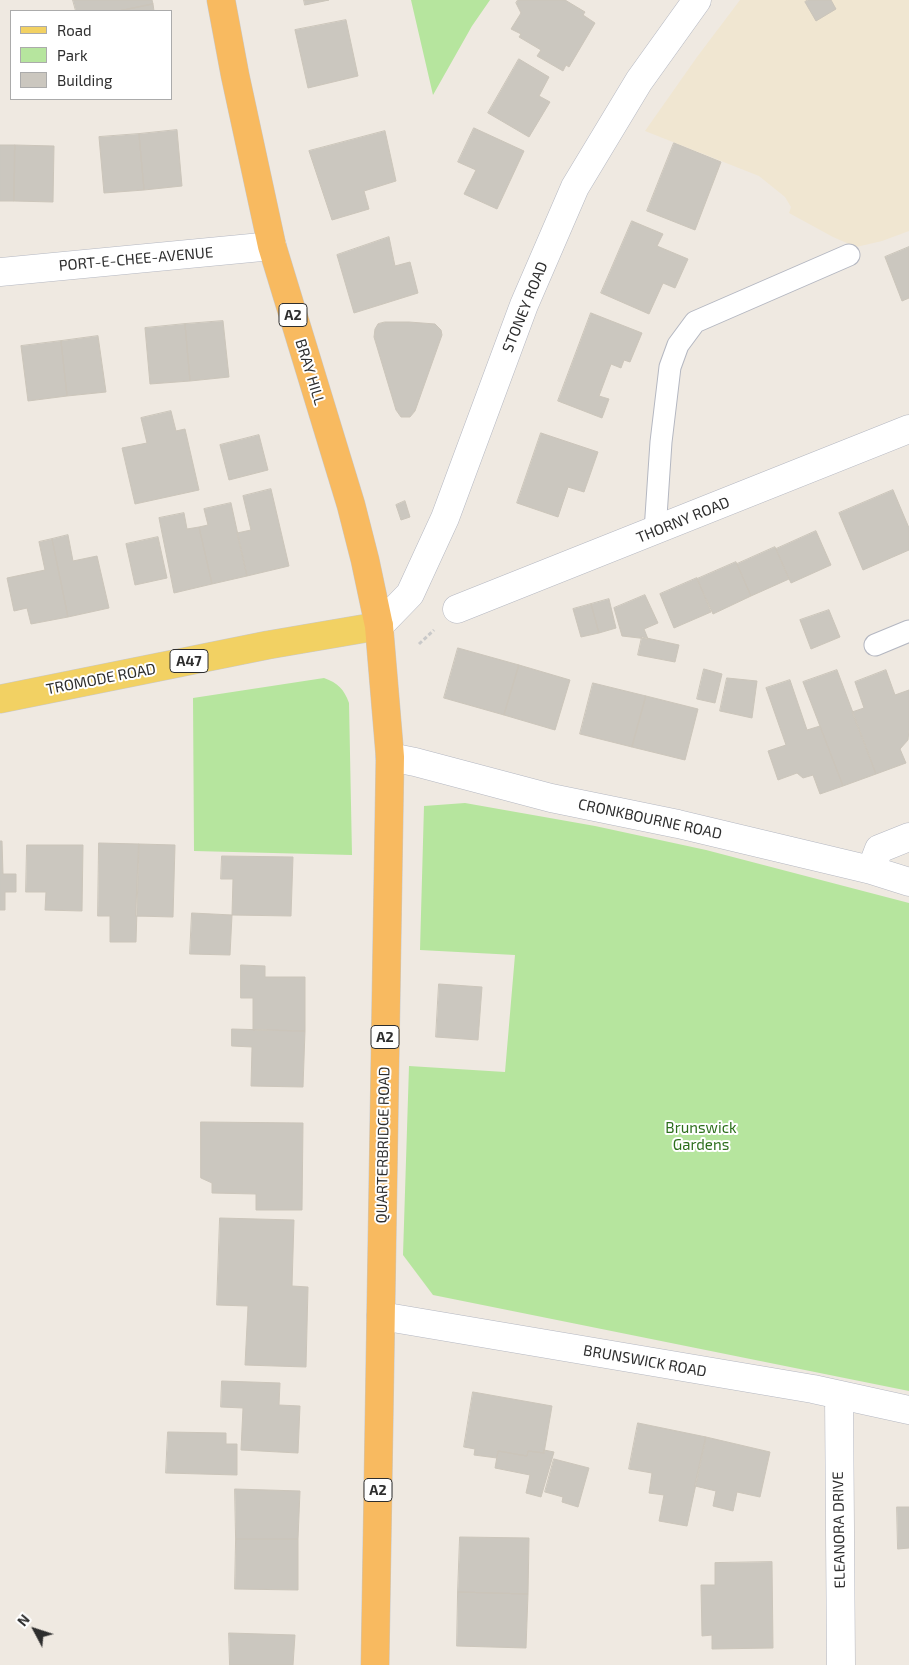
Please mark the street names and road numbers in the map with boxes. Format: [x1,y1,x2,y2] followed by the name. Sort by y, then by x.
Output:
[58,243,214,275] street label: PORT-E-CHEE-AVENUE
[499,259,551,355] street label: STONEY ROAD
[279,304,307,326] road number: A2
[291,337,329,407] street label: BRAY HILL
[634,493,732,547] street label: THORNY ROAD
[170,649,208,672] road number: A47
[45,660,157,698] street label: TROMODE ROAD
[576,795,724,843] street label: CRONKBOURNE ROAD
[371,1026,399,1048] road number: A2
[373,1066,393,1224] street label: QUARTERBRIDGE ROAD
[582,1341,708,1381] street label: BRUNSWICK ROAD
[829,1471,849,1589] street label: ELEANORA DRIVE
[364,1478,392,1502] road number: A2

